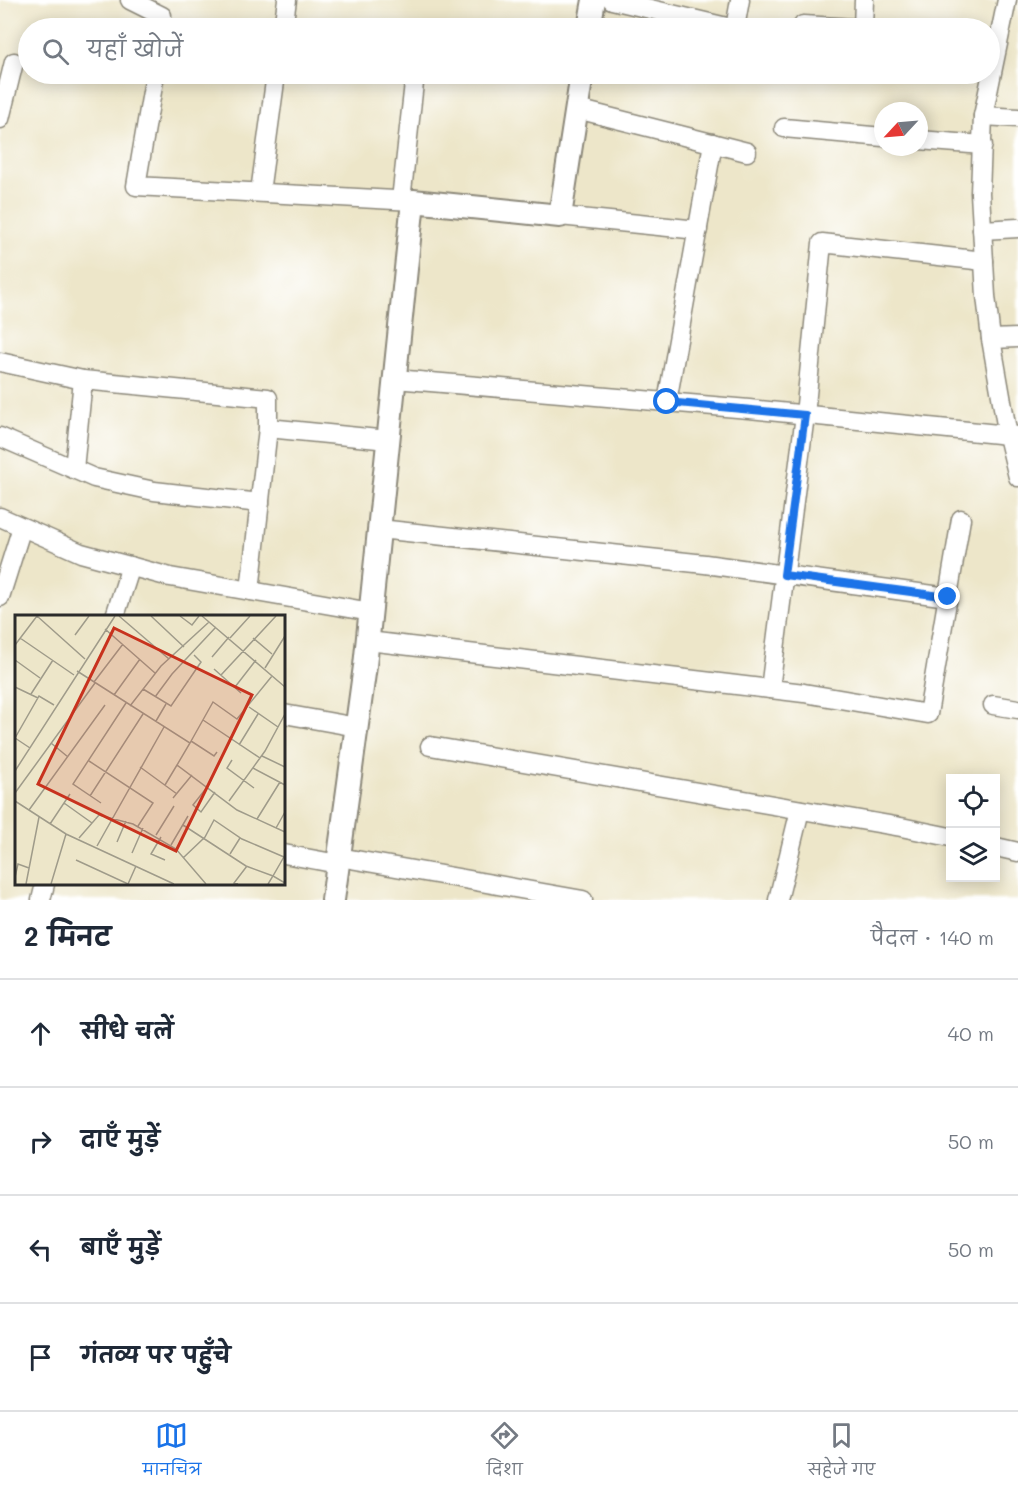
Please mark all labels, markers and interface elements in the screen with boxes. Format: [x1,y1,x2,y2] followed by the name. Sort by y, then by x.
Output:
[18,18,1000,84] search box
[87,34,183,63] text: यहाँ खोजें
[39,35,72,68] icon: search
[874,102,928,156] north arrow
[653,388,679,414] route start
[934,583,960,609] route end
[15,615,285,885] inset map
[946,774,1000,882] map controls
[946,774,1000,828] button: locate
[946,828,1000,882] button: layers
[24,919,111,953] text: 2 मिनट
[871,924,994,950] text: पैदल · 140 m
[81,1016,173,1045] text: सीधे चलें
[24,1017,57,1050] icon: ahead
[948,1020,994,1046] text: 40 m
[81,1124,160,1153] text: दाएँ मुड़ें
[24,1125,57,1158] icon: right
[948,1128,994,1154] text: 50 m
[81,1232,161,1261] text: बाएँ मुड़ें
[24,1233,57,1266] icon: left
[948,1236,994,1262] text: 50 m
[81,1340,231,1369] text: गंतव्य पर पहुँचे
[24,1341,57,1374] icon: arrive
[143,1419,201,1487] tab: मानचित्र
[486,1419,523,1487] tab: दिशा
[808,1419,875,1487] tab: सहेजे गए

